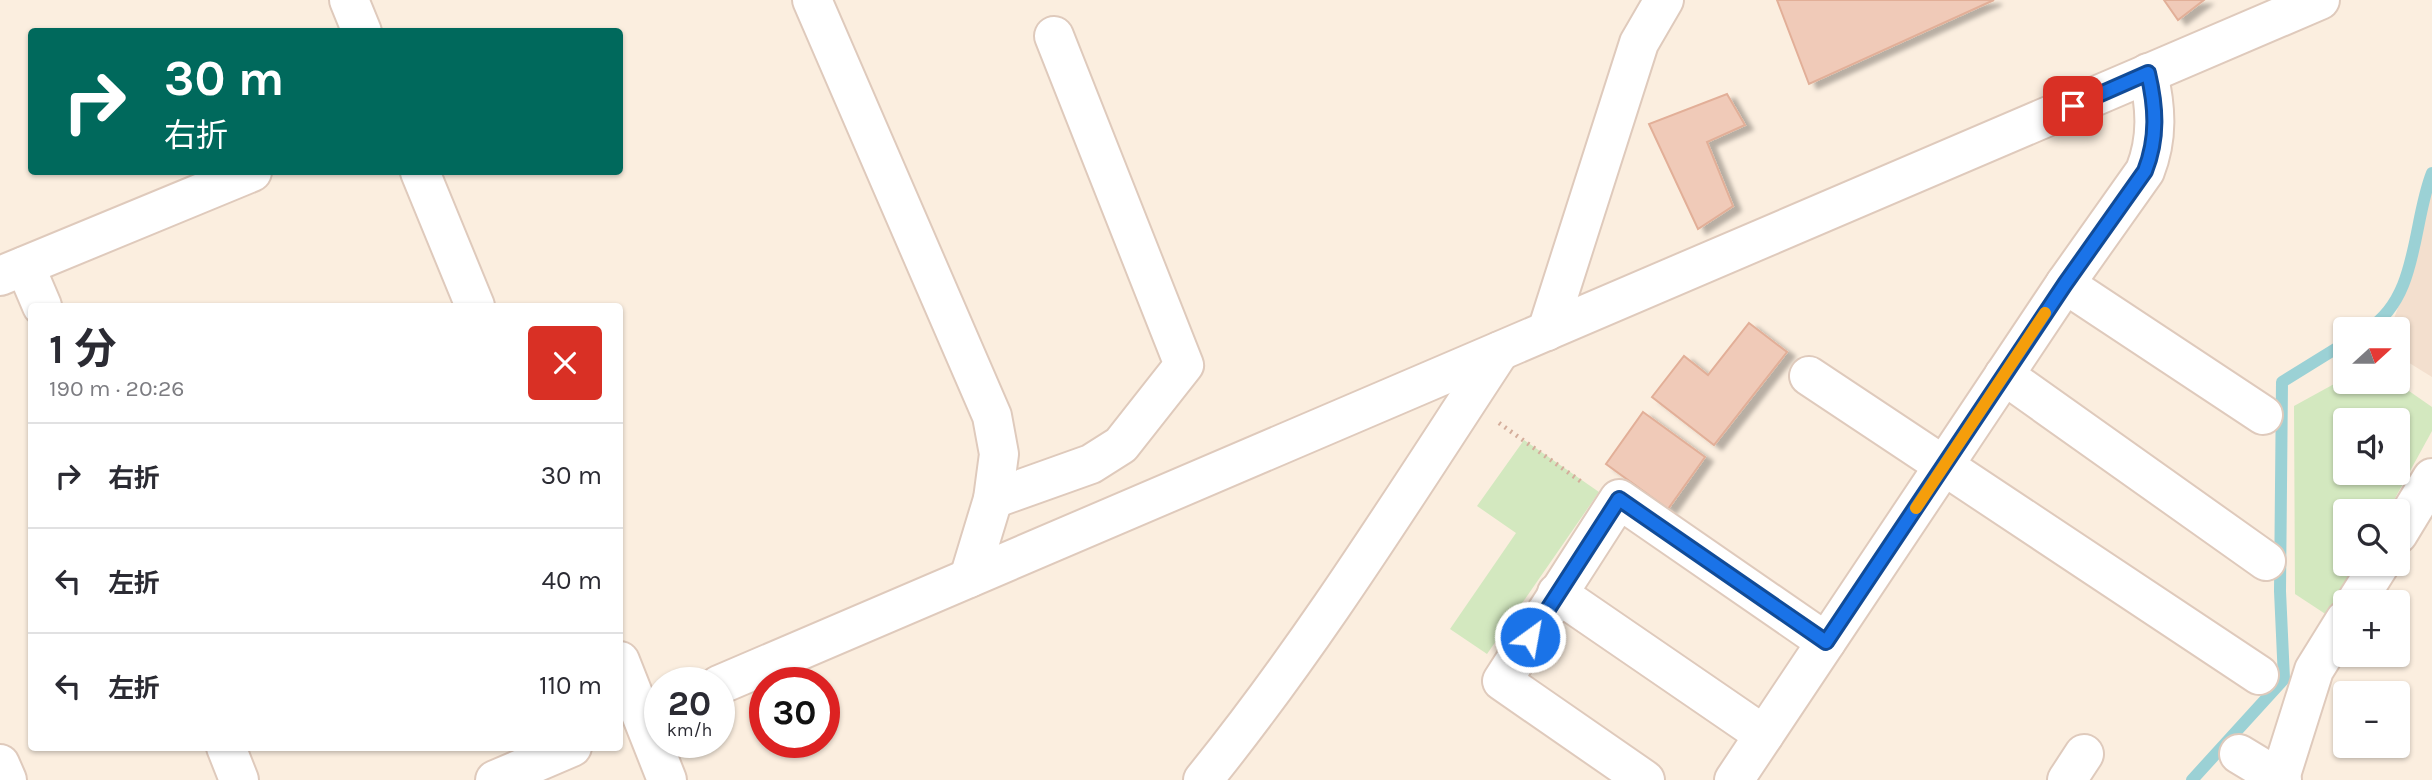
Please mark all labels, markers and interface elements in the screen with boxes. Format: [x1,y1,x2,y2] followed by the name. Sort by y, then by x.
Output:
[164,50,284,107] text: 30 m
[49,56,140,147] icon: right
[2043,76,2103,136] pin
[2054,87,2092,125] icon: arrive
[164,117,228,154] text: 右折
[2333,317,2410,394] north arrow
[2333,317,2410,758] map controls
[49,324,117,374] text: 1 分
[528,326,602,400] button: close
[49,375,184,402] text: 190 m · 20:26
[2333,408,2410,485] button: sound
[49,457,87,495] icon: right
[541,460,602,491] text: 30 m
[108,463,160,494] text: 右折
[2333,499,2410,576] button: search
[49,562,87,600] icon: left
[542,565,602,596] text: 40 m
[108,568,160,599] text: 左折
[2333,590,2410,667] button: +
[1493,600,1567,674] position arrow
[49,667,87,705] icon: left
[749,667,840,758] speed limit sign: 30
[539,670,602,701] text: 110 m
[108,673,160,704] text: 左折
[2333,681,2410,758] button: −
[668,683,711,724] text: 20
[667,719,712,741] text: km/h

